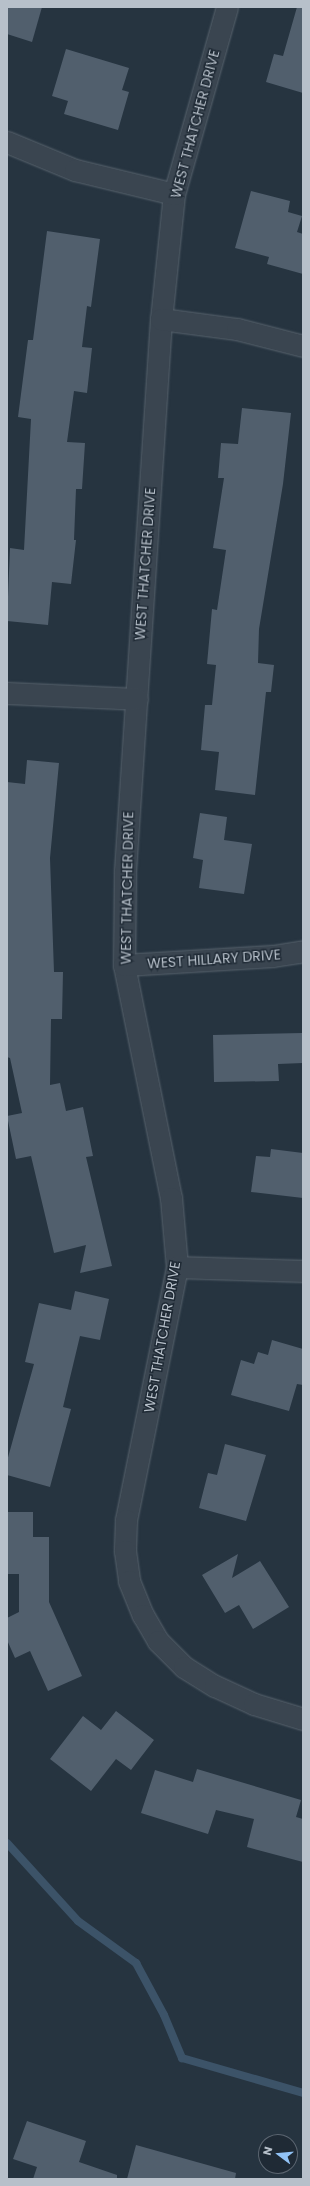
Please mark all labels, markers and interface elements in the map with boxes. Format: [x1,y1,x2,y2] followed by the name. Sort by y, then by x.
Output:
[167,48,223,200] street label: WEST THATCHER DRIVE
[131,487,159,641] street label: WEST THATCHER DRIVE
[117,811,137,965] street label: WEST THATCHER DRIVE
[147,946,281,972] street label: WEST HILLARY DRIVE
[140,1260,184,1414] street label: WEST THATCHER DRIVE
[258,2134,298,2174] north arrow
[259,2145,276,2157] text: N

